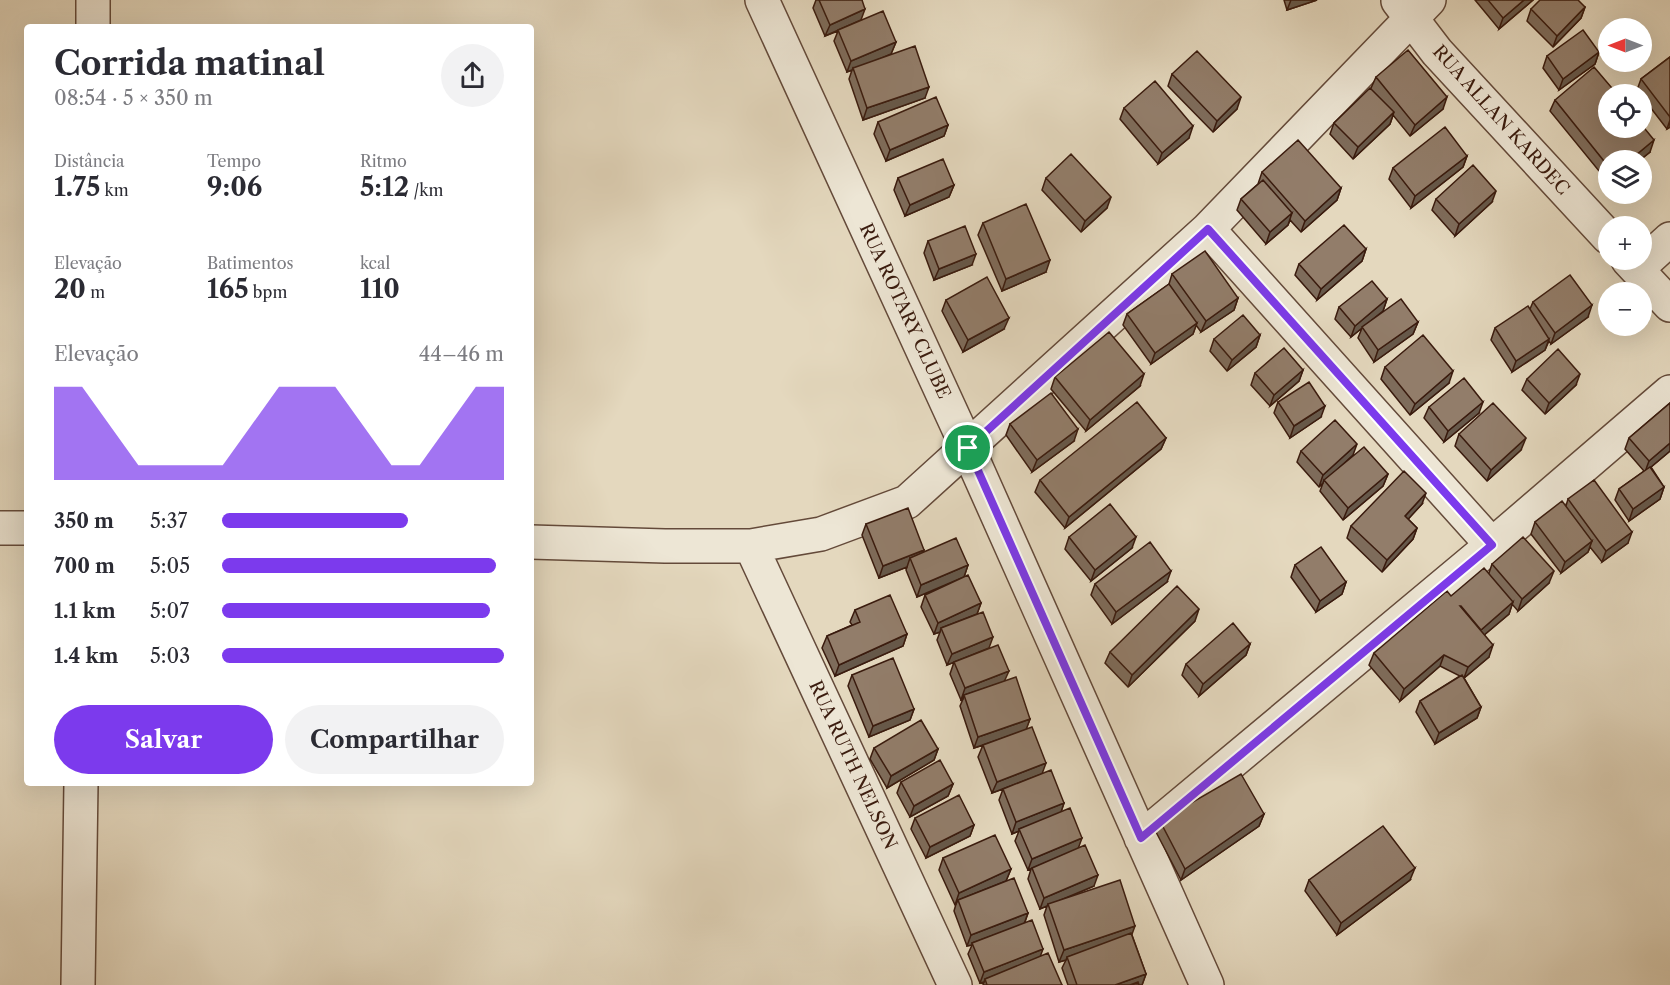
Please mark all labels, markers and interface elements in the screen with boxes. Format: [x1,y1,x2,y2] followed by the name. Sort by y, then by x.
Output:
[1598,18,1652,72] north arrow
[1598,18,1652,336] map controls
[1428,41,1574,199] street label: RUA ALLAN KARDEC
[54,43,325,84] text: Corrida matinal
[441,44,504,107] button: share
[1598,84,1652,138] button: locate
[54,86,213,110] text: 08:54 · 5 × 350 m
[1598,150,1652,204] button: layers
[54,151,125,171] text: Distância
[207,151,261,171] text: Tempo
[360,151,407,171] text: Ritmo
[54,171,100,203] text: 1.75
[207,171,262,203] text: 9:06
[360,171,409,203] text: 5:12
[100,180,129,200] text: km
[409,180,443,200] text: /km
[1598,216,1652,270] button: +
[855,220,955,402] street label: RUA ROTARY CLUBE
[54,253,122,273] text: Elevação
[207,253,293,273] text: Batimentos
[360,253,390,273] text: kcal
[54,273,86,305] text: 20
[207,273,249,305] text: 165
[360,273,400,305] text: 110
[86,282,105,302] text: m
[249,282,287,302] text: bpm
[1598,282,1652,336] button: −
[54,342,139,366] text: Elevação
[419,342,504,366] text: 44–46 m
[942,422,993,473] pin
[951,431,984,464] icon: arrive
[54,509,114,533] text: 350 m
[150,509,187,533] text: 5:37
[54,554,115,578] text: 700 m
[150,554,190,578] text: 5:05
[54,599,116,623] text: 1.1 km
[150,599,189,623] text: 5:07
[54,644,119,668] text: 1.4 km
[150,644,190,668] text: 5:03
[804,677,902,853] street label: RUA RUTH NELSON
[54,705,273,774] button: Salvar
[285,705,504,774] button: Compartilhar

